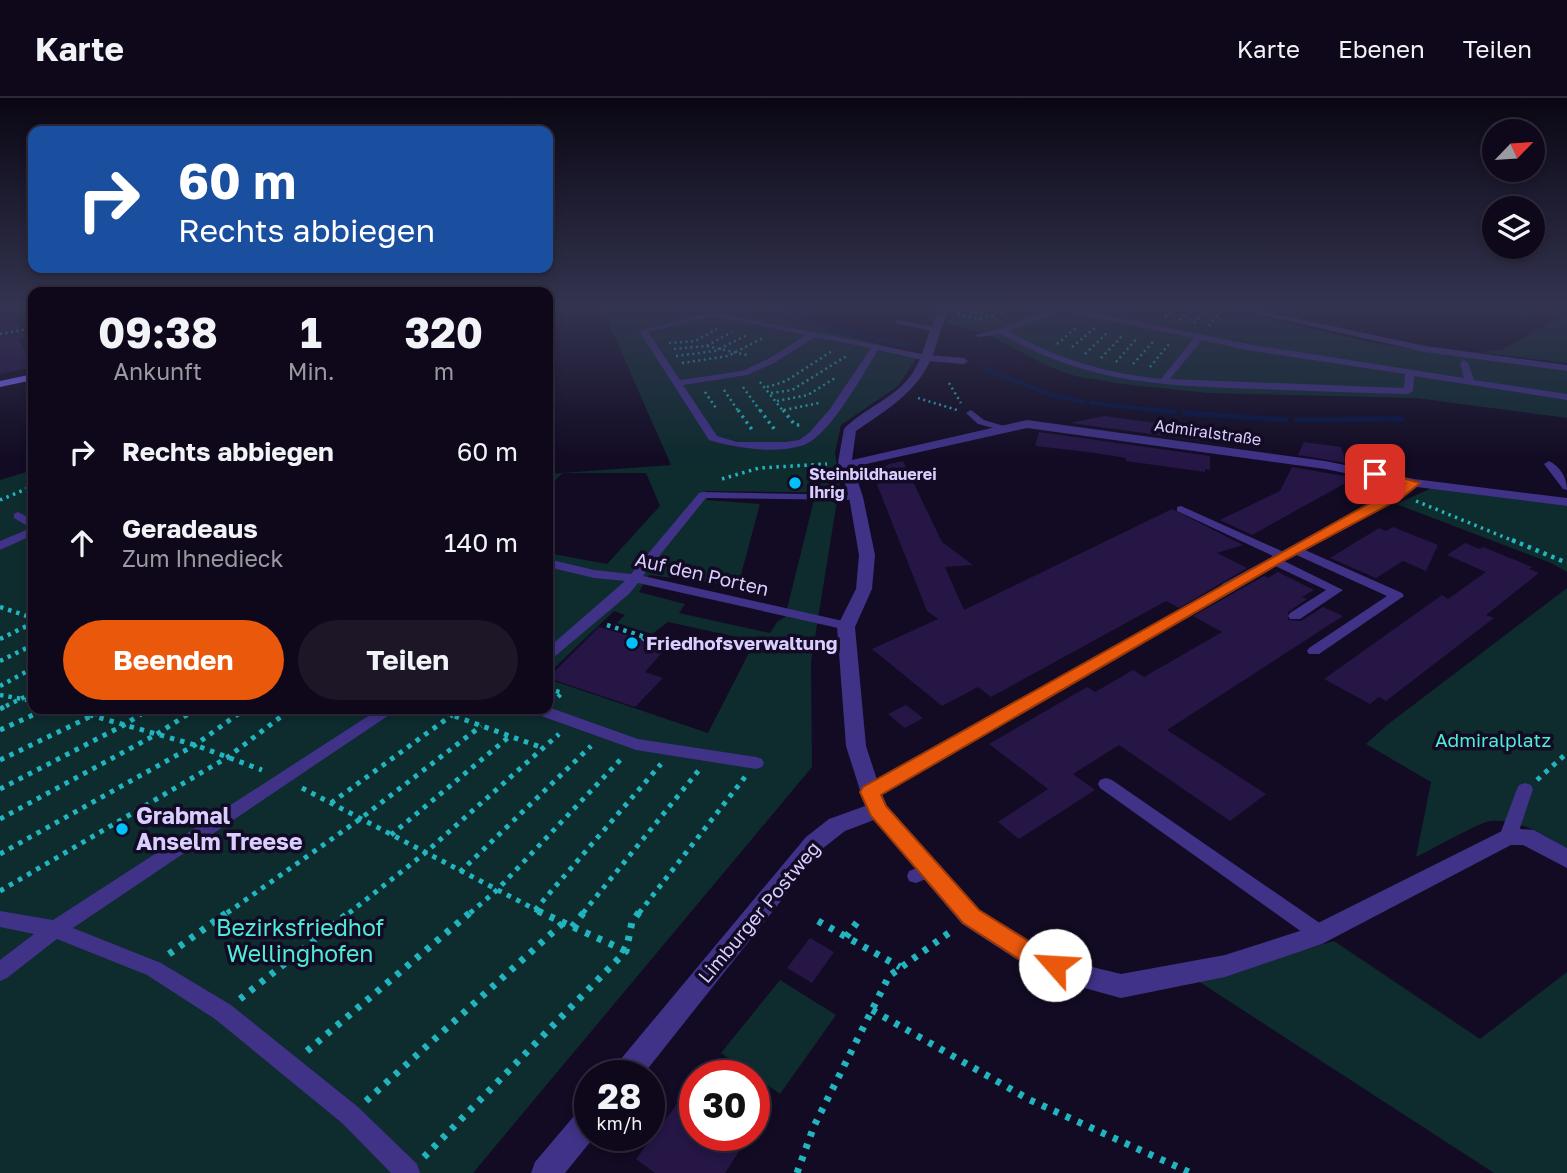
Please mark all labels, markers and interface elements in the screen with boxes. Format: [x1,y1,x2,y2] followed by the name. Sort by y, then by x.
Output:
[35,29,124,68] text: Karte
[1237,34,1300,63] text: Karte
[1338,34,1425,63] text: Ebenen
[1463,34,1532,63] text: Teilen
[1482,119,1545,182] north arrow
[1482,119,1545,259] map controls
[178,151,296,210] text: 60 m
[63,154,154,245] icon: right
[1482,196,1545,259] button: layers
[178,211,435,249] text: Rechts abbiegen
[98,307,218,357] text: 09:38
[300,307,322,357] text: 1
[405,307,483,357] text: 320
[114,357,202,385] text: Ankunft
[288,357,335,385] text: Min.
[434,357,454,385] text: m
[1153,415,1263,449] street label: Admiralstraße
[63,433,101,471] icon: right
[122,436,334,467] text: Rechts abbiegen
[457,436,518,467] text: 60 m
[1345,444,1405,504] pin
[1356,455,1394,493] icon: arrive
[809,464,937,502] place label: Steinbildhauerei Ihrig
[787,475,803,491] marker: Steinbildhauerei Ihrig
[122,513,258,544] text: Geradeaus
[63,524,101,562] icon: ahead
[444,527,518,558] text: 140 m
[122,544,283,572] text: Zum Ihnedieck
[633,547,771,600] street label: Auf den Porten
[63,620,284,700] button: Beenden
[298,620,518,700] button: Teilen
[646,631,837,654] place label: Friedhofsverwaltung
[624,635,640,651] marker: Friedhofsverwaltung
[1435,728,1551,751] park label: Admiralplatz
[136,801,303,855] place label: Grabmal Anselm Treese
[114,821,130,837] marker: Grabmal Anselm Treese
[693,836,824,987] street label: Limburger Postweg
[216,913,384,967] park label: Bezirksfriedhof Wellinghofen
[1018,928,1092,1002] position arrow
[679,1060,770,1151] speed limit sign: 30
[598,1075,641,1117] text: 28
[597,1112,642,1134] text: km/h

